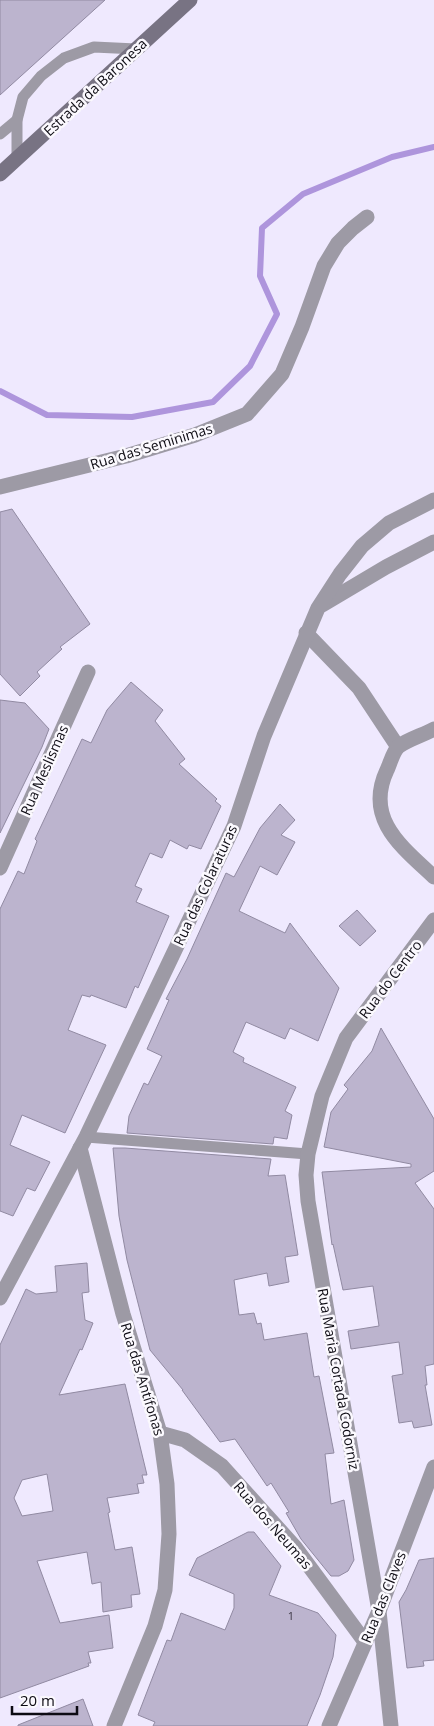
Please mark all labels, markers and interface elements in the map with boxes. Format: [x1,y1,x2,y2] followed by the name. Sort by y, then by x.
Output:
[39,34,151,140] street label: Estrada da Baronesa
[88,418,215,474] street label: Rua das Seminimas
[16,722,73,818] street label: Rua Meslismas
[169,821,241,948] street label: Rua das Colaraturas
[354,936,426,1022] street label: Rua do Centro
[314,1287,364,1472] street label: Rua Maria Cortada Codorniz
[117,1320,169,1438] street label: Rua das Antífonas
[230,1477,317,1573] street label: Rua dos Neumas
[356,1548,410,1646] street label: Rua das Claves
[288,1608,294,1623] house number: 1
[12,1684,78,1716] scale bar
[20,1690,55,1710] text: 20 m

